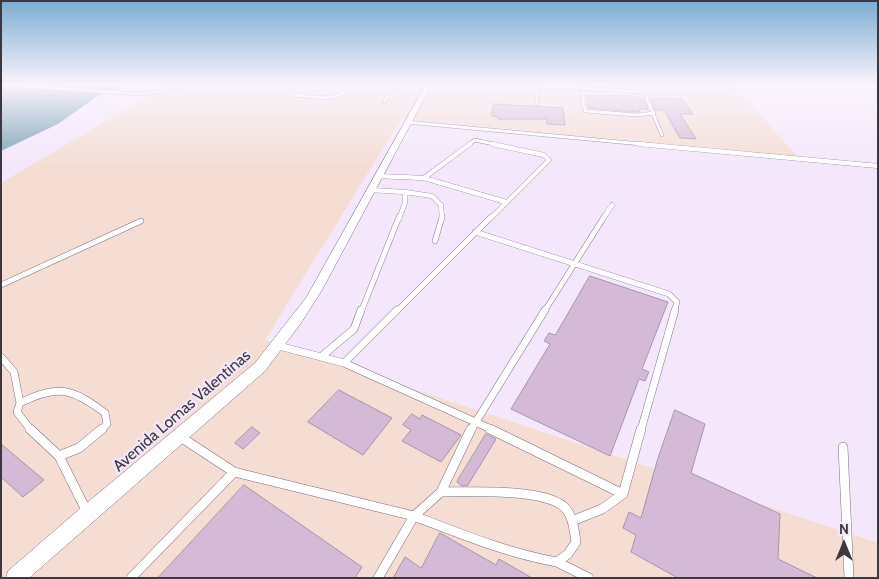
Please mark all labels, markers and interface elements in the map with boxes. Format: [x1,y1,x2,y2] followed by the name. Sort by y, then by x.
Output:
[109,346,255,476] street label: Avenida Lomas Valentinas
[819,519,869,569] north arrow
[839,520,849,538] text: N

